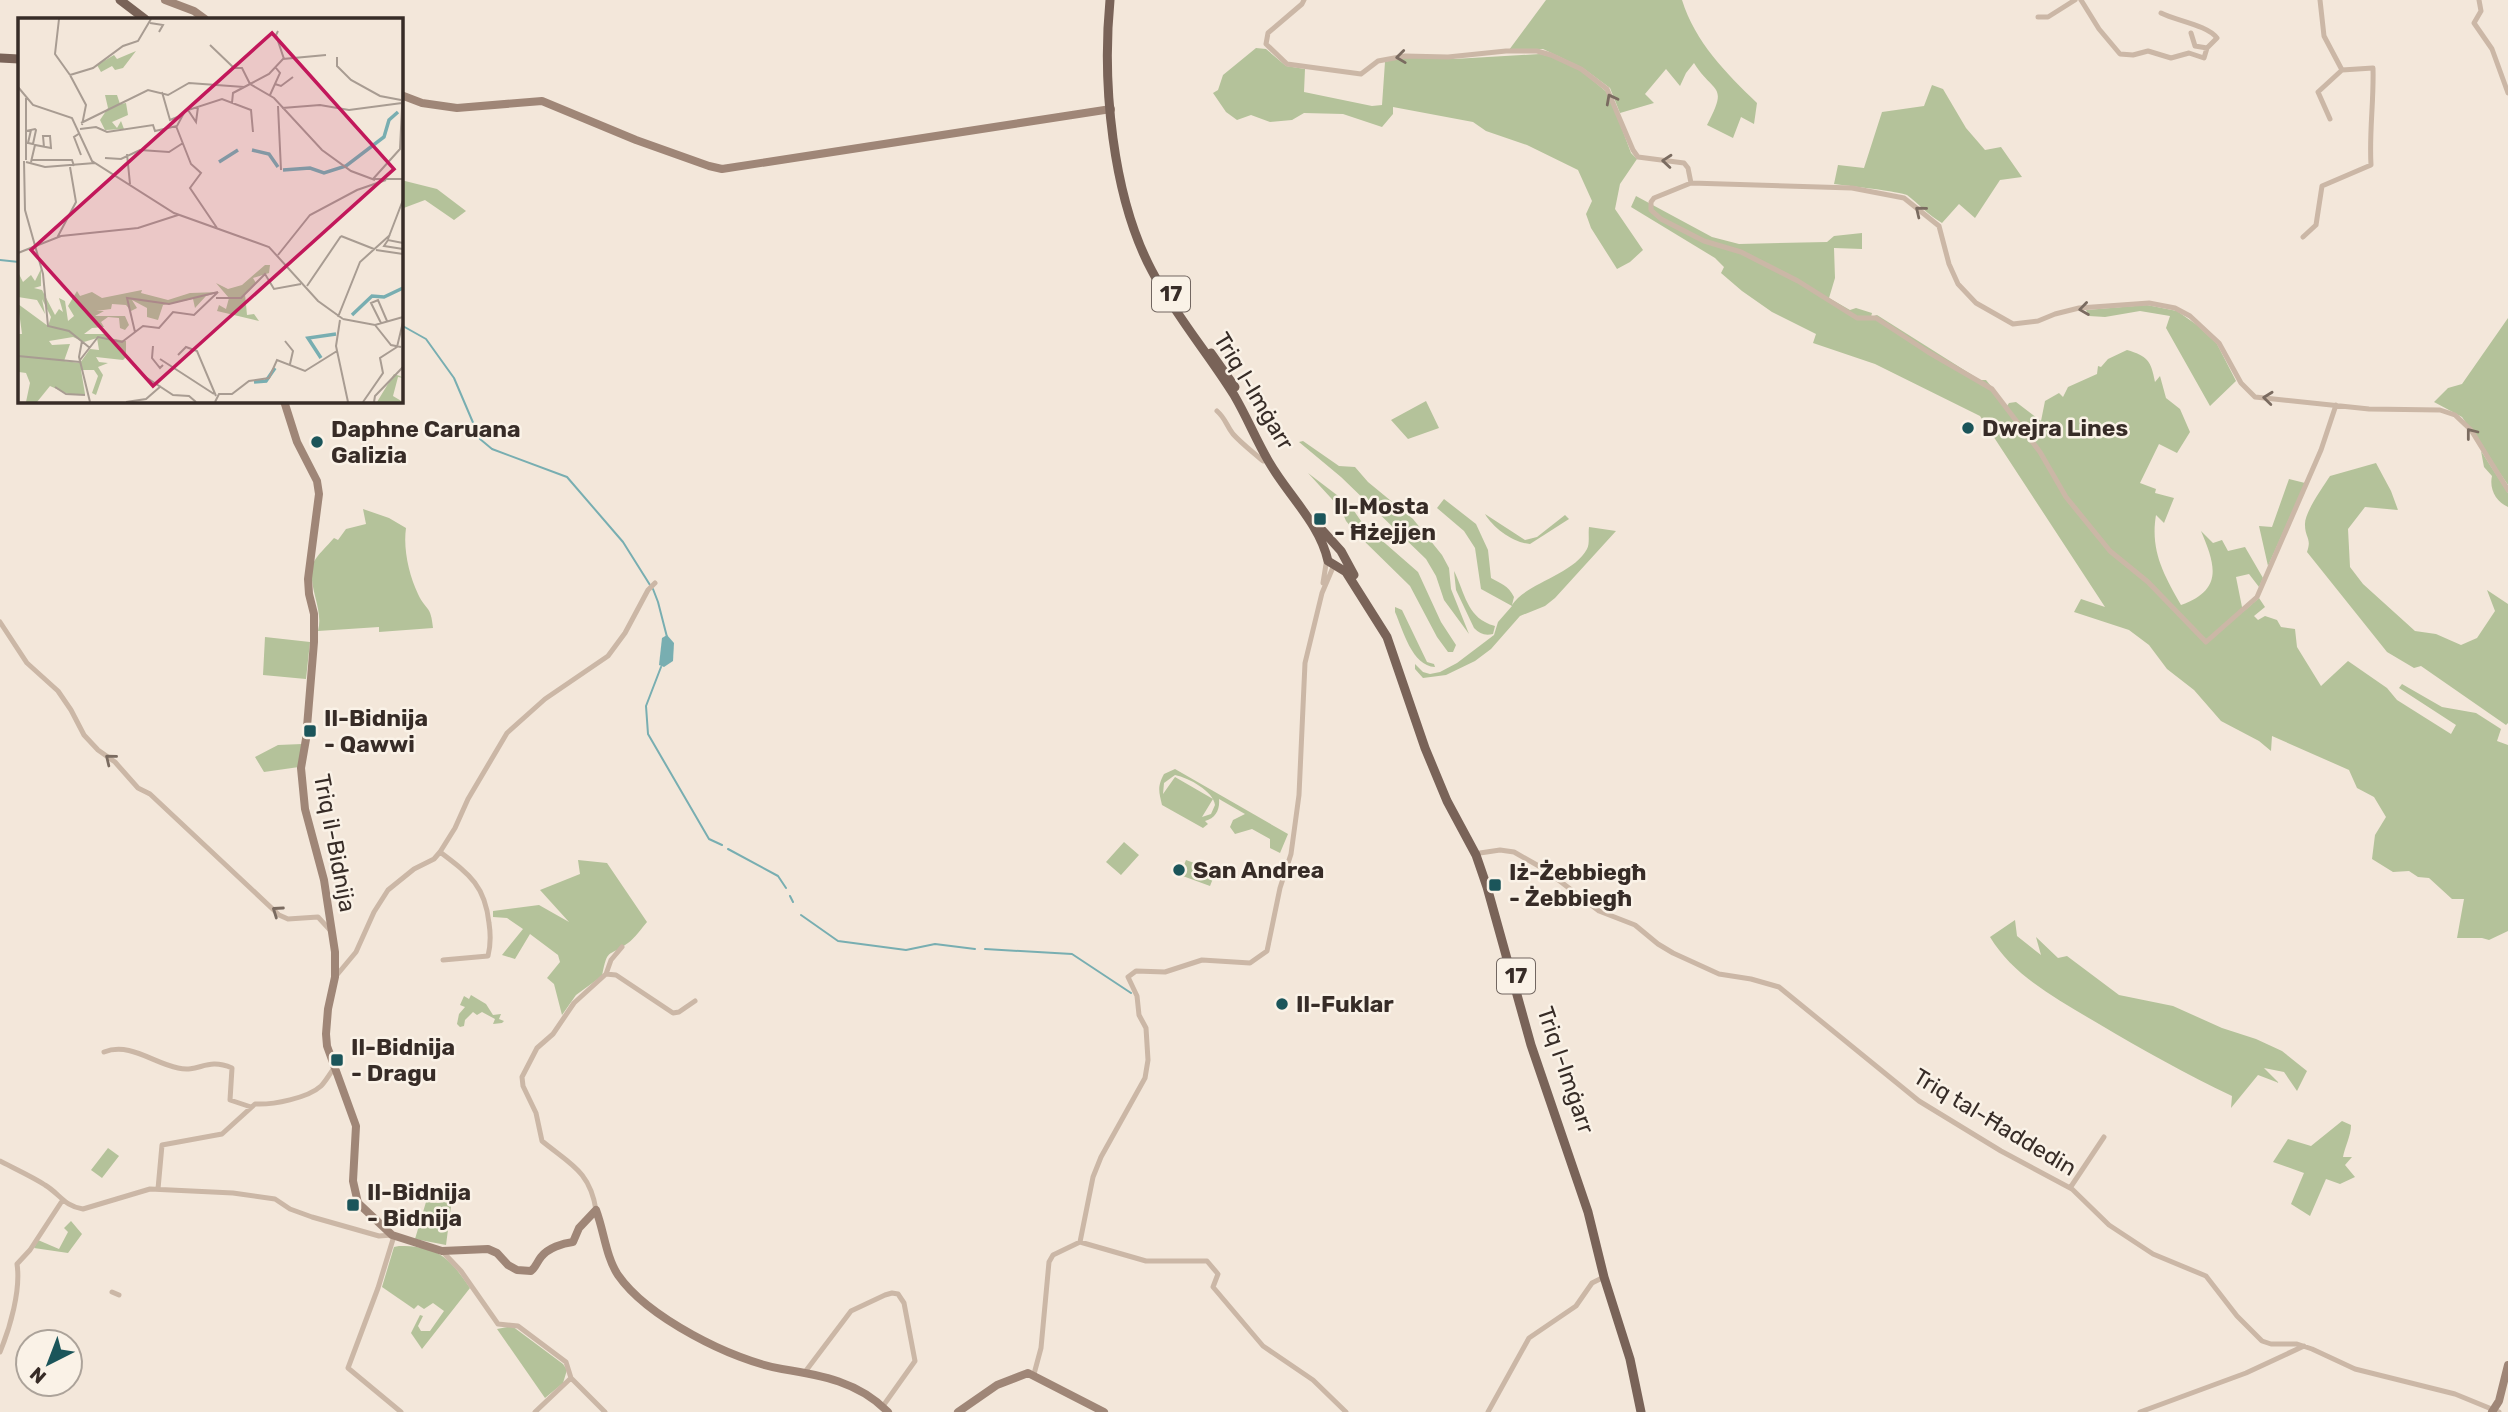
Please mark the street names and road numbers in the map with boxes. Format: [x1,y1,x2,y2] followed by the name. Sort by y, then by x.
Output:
[1152,276,1190,312] road number: 17
[1208,327,1300,455] street label: Triq l-Imġarr
[308,772,362,914] street label: Triq il-Bidnija
[1497,958,1535,993] road number: 17
[1531,1003,1601,1137] street label: Triq l-Imġarr
[1908,1062,2082,1182] street label: Triq tal-Ħaddedin

